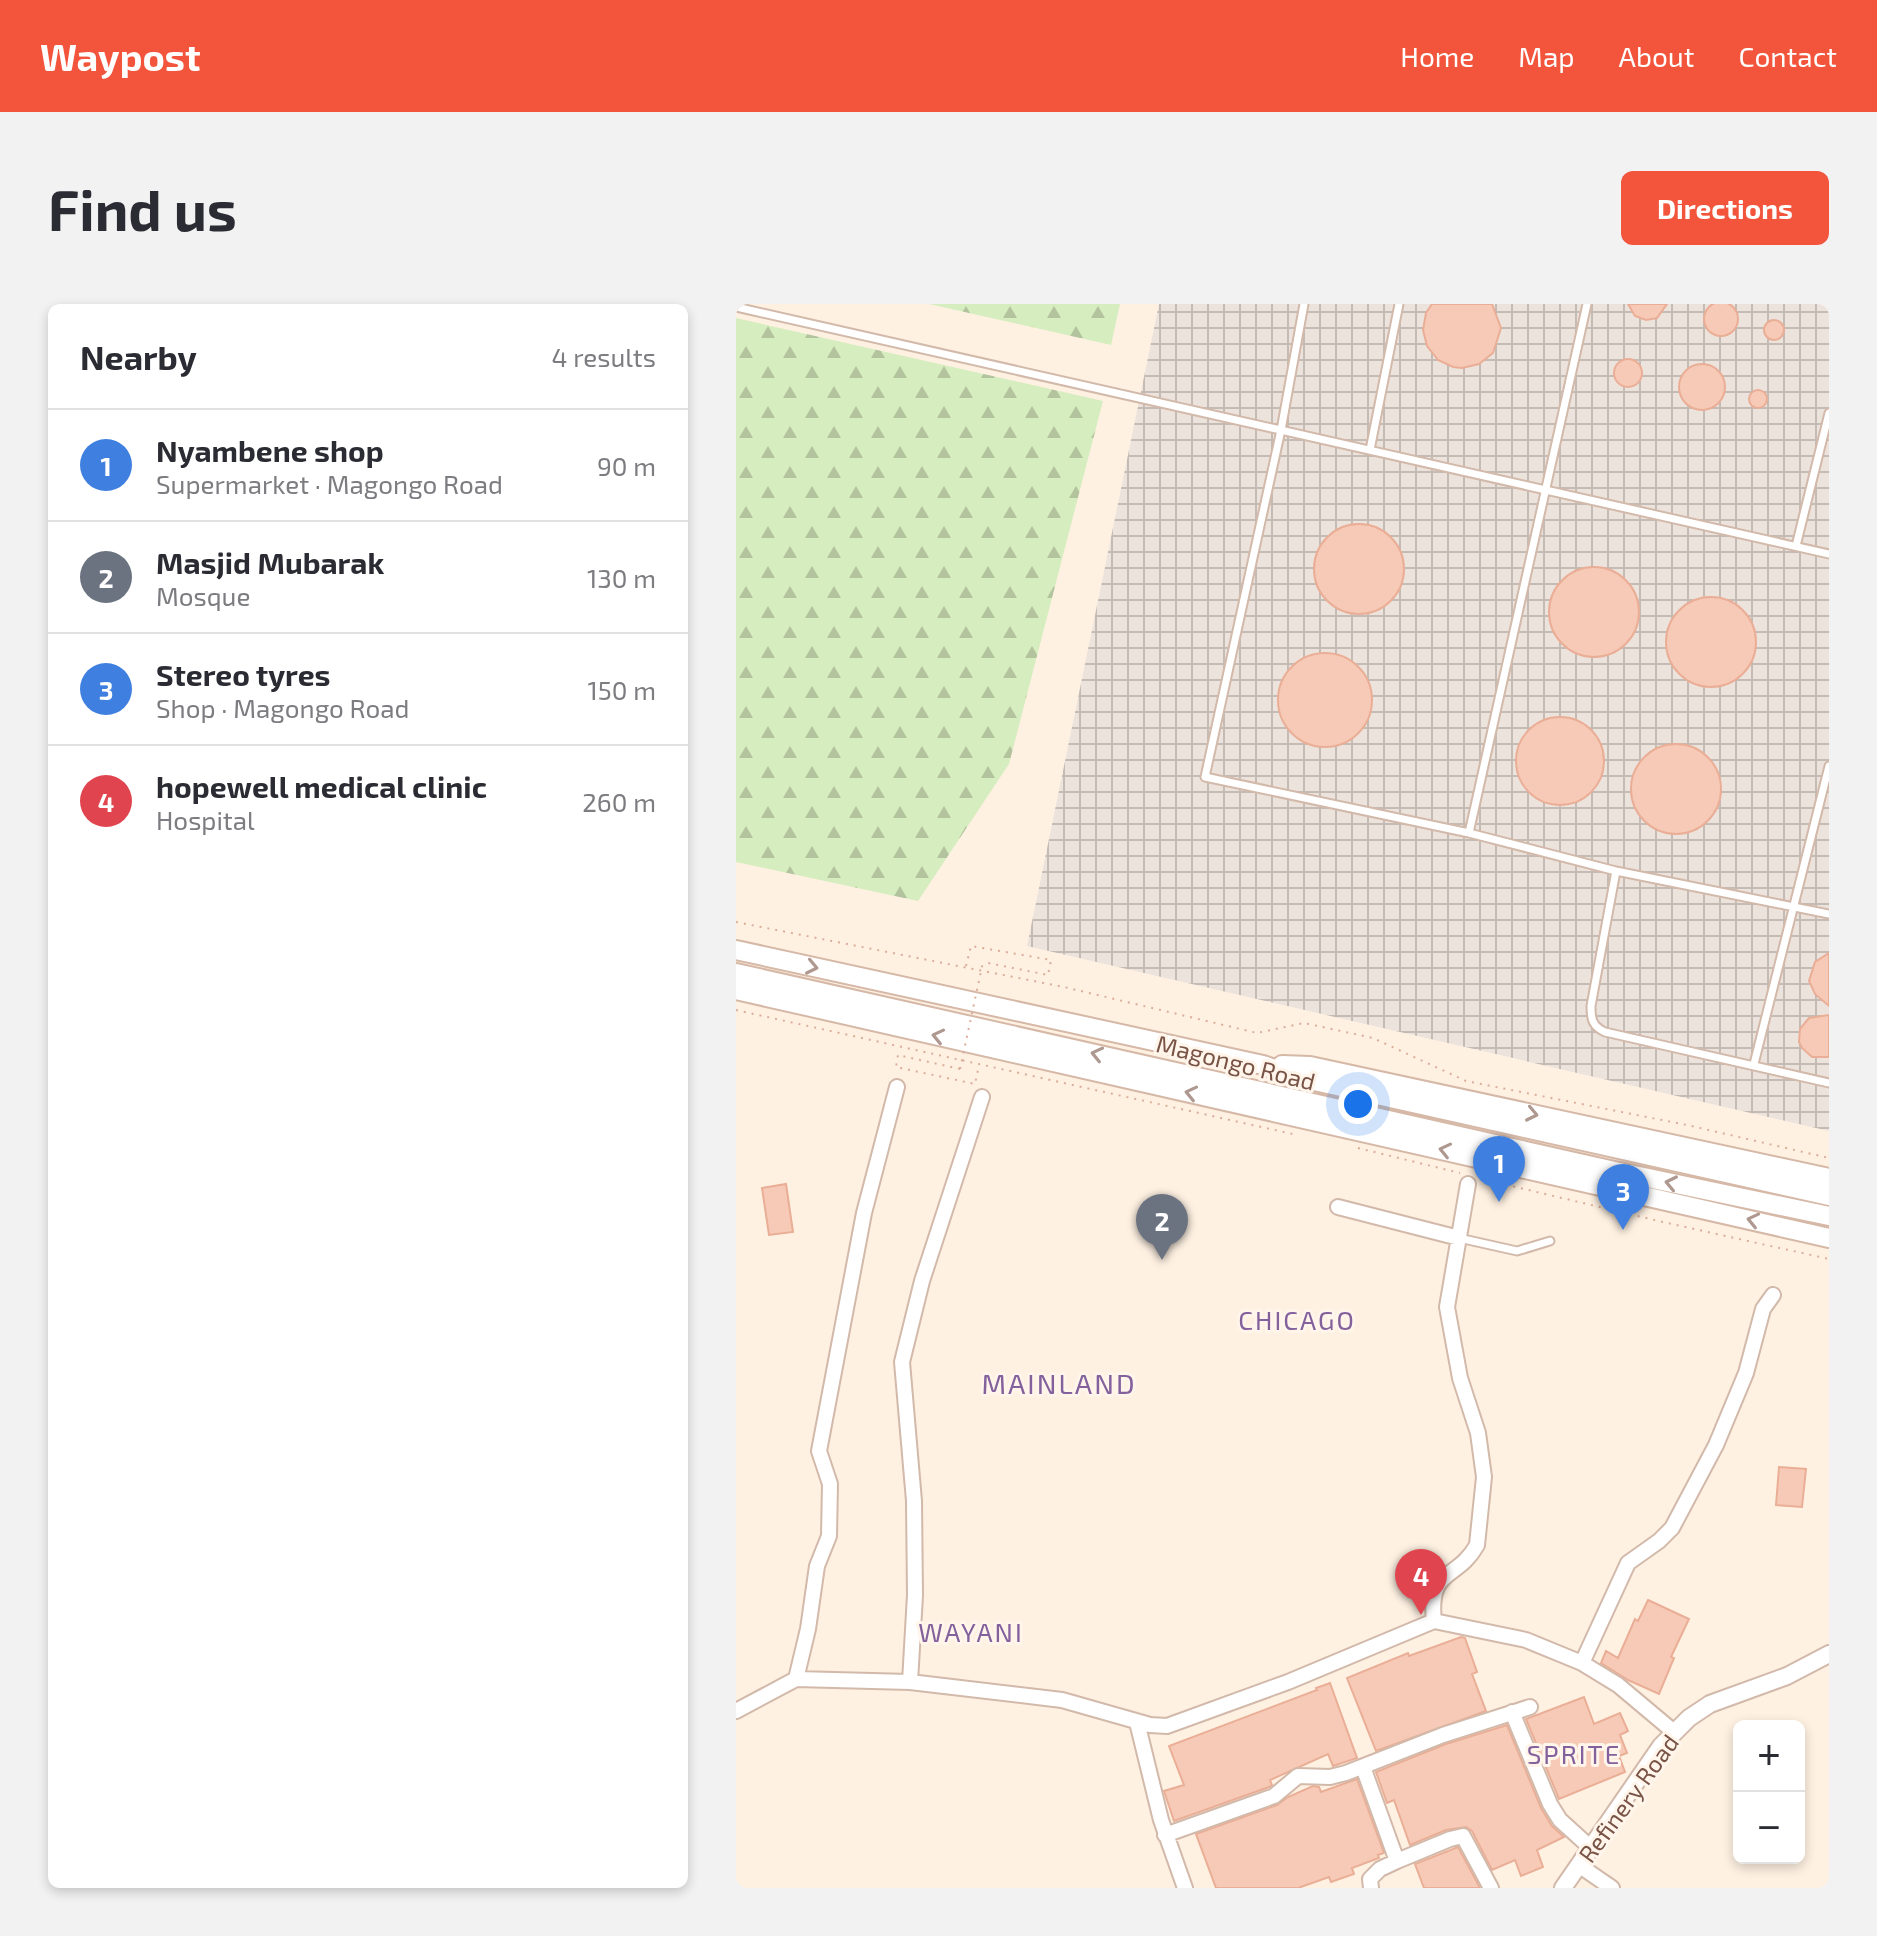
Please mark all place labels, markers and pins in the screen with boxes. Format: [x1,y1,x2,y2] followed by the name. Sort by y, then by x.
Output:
[1473,1136,1525,1202] pin: 1
[1597,1164,1649,1230] pin: 3
[1136,1194,1188,1260] pin: 2
[1395,1549,1447,1615] pin: 4

